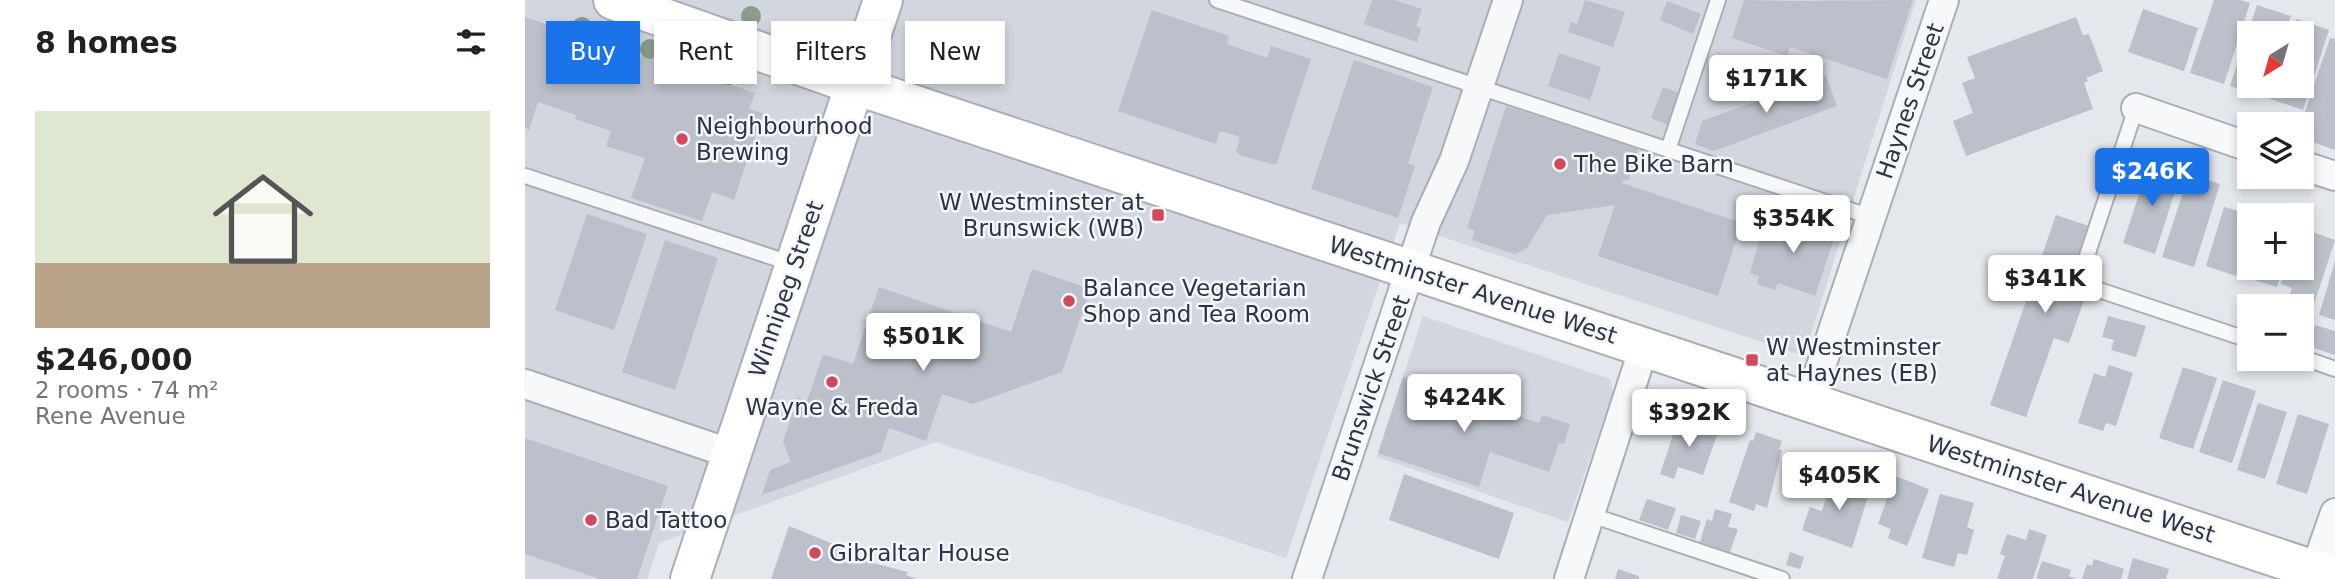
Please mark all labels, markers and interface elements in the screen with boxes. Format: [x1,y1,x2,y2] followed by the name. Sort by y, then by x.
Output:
[1871,20,1949,182] street label: Haynes Street
[546,21,640,84] chip: Buy
[654,21,757,84] chip: Rent
[771,21,891,84] chip: Filters
[905,21,1005,84] chip: New
[2237,21,2313,98] north arrow
[2237,21,2314,371] map controls
[452,23,490,61] icon: filters
[35,25,178,60] text: 8 homes
[1717,55,1815,115] pin: $171K
[1725,65,1807,91] text: $171K
[2237,112,2314,189] button: layers
[696,113,873,165] place label: Neighbourhood Brewing
[674,131,690,147] marker: Neighbourhood Brewing
[2103,148,2201,208] pin: $246K
[1573,151,1734,177] place label: The Bike Barn
[200,156,326,282] icon: home
[1552,156,1568,172] marker: The Bike Barn
[2111,158,2193,184] text: $246K
[939,189,1144,241] place label: W Westminster at Brunswick (WB)
[1744,196,1842,255] pin: $354K
[744,197,828,381] street label: Winnipeg Street
[2237,203,2314,280] button: +
[1752,205,1834,231] text: $354K
[1150,207,1166,223] marker: W Westminster at Brunswick (WB)
[1326,231,1620,349] street label: Westminster Avenue West
[1996,256,2094,315] pin: $341K
[2004,265,2086,291] text: $341K
[1083,275,1310,327] place label: Balance Vegetarian Shop and Tea Room
[1327,292,1415,484] street label: Brunswick Street
[1061,293,1077,309] marker: Balance Vegetarian Shop and Tea Room
[2237,294,2314,371] button: −
[874,314,972,373] pin: $501K
[882,323,964,349] text: $501K
[1766,334,1941,386] place label: W Westminster at Haynes (EB)
[35,342,193,377] text: $246,000
[1744,352,1760,368] marker: W Westminster at Haynes (EB)
[824,374,840,390] marker: Wayne & Freda
[1415,374,1513,434] pin: $424K
[35,377,219,403] text: 2 rooms · 74 m²
[1423,384,1505,410] text: $424K
[1640,390,1738,449] pin: $392K
[745,394,919,420] place label: Wayne & Freda
[1648,399,1730,425] text: $392K
[35,403,186,429] text: Rene Avenue
[1924,430,2218,548] street label: Westminster Avenue West
[1790,452,1888,512] pin: $405K
[1798,462,1880,488] text: $405K
[605,507,727,533] place label: Bad Tattoo
[583,512,599,528] marker: Bad Tattoo
[829,540,1010,566] place label: Gibraltar House
[807,545,823,561] marker: Gibraltar House

